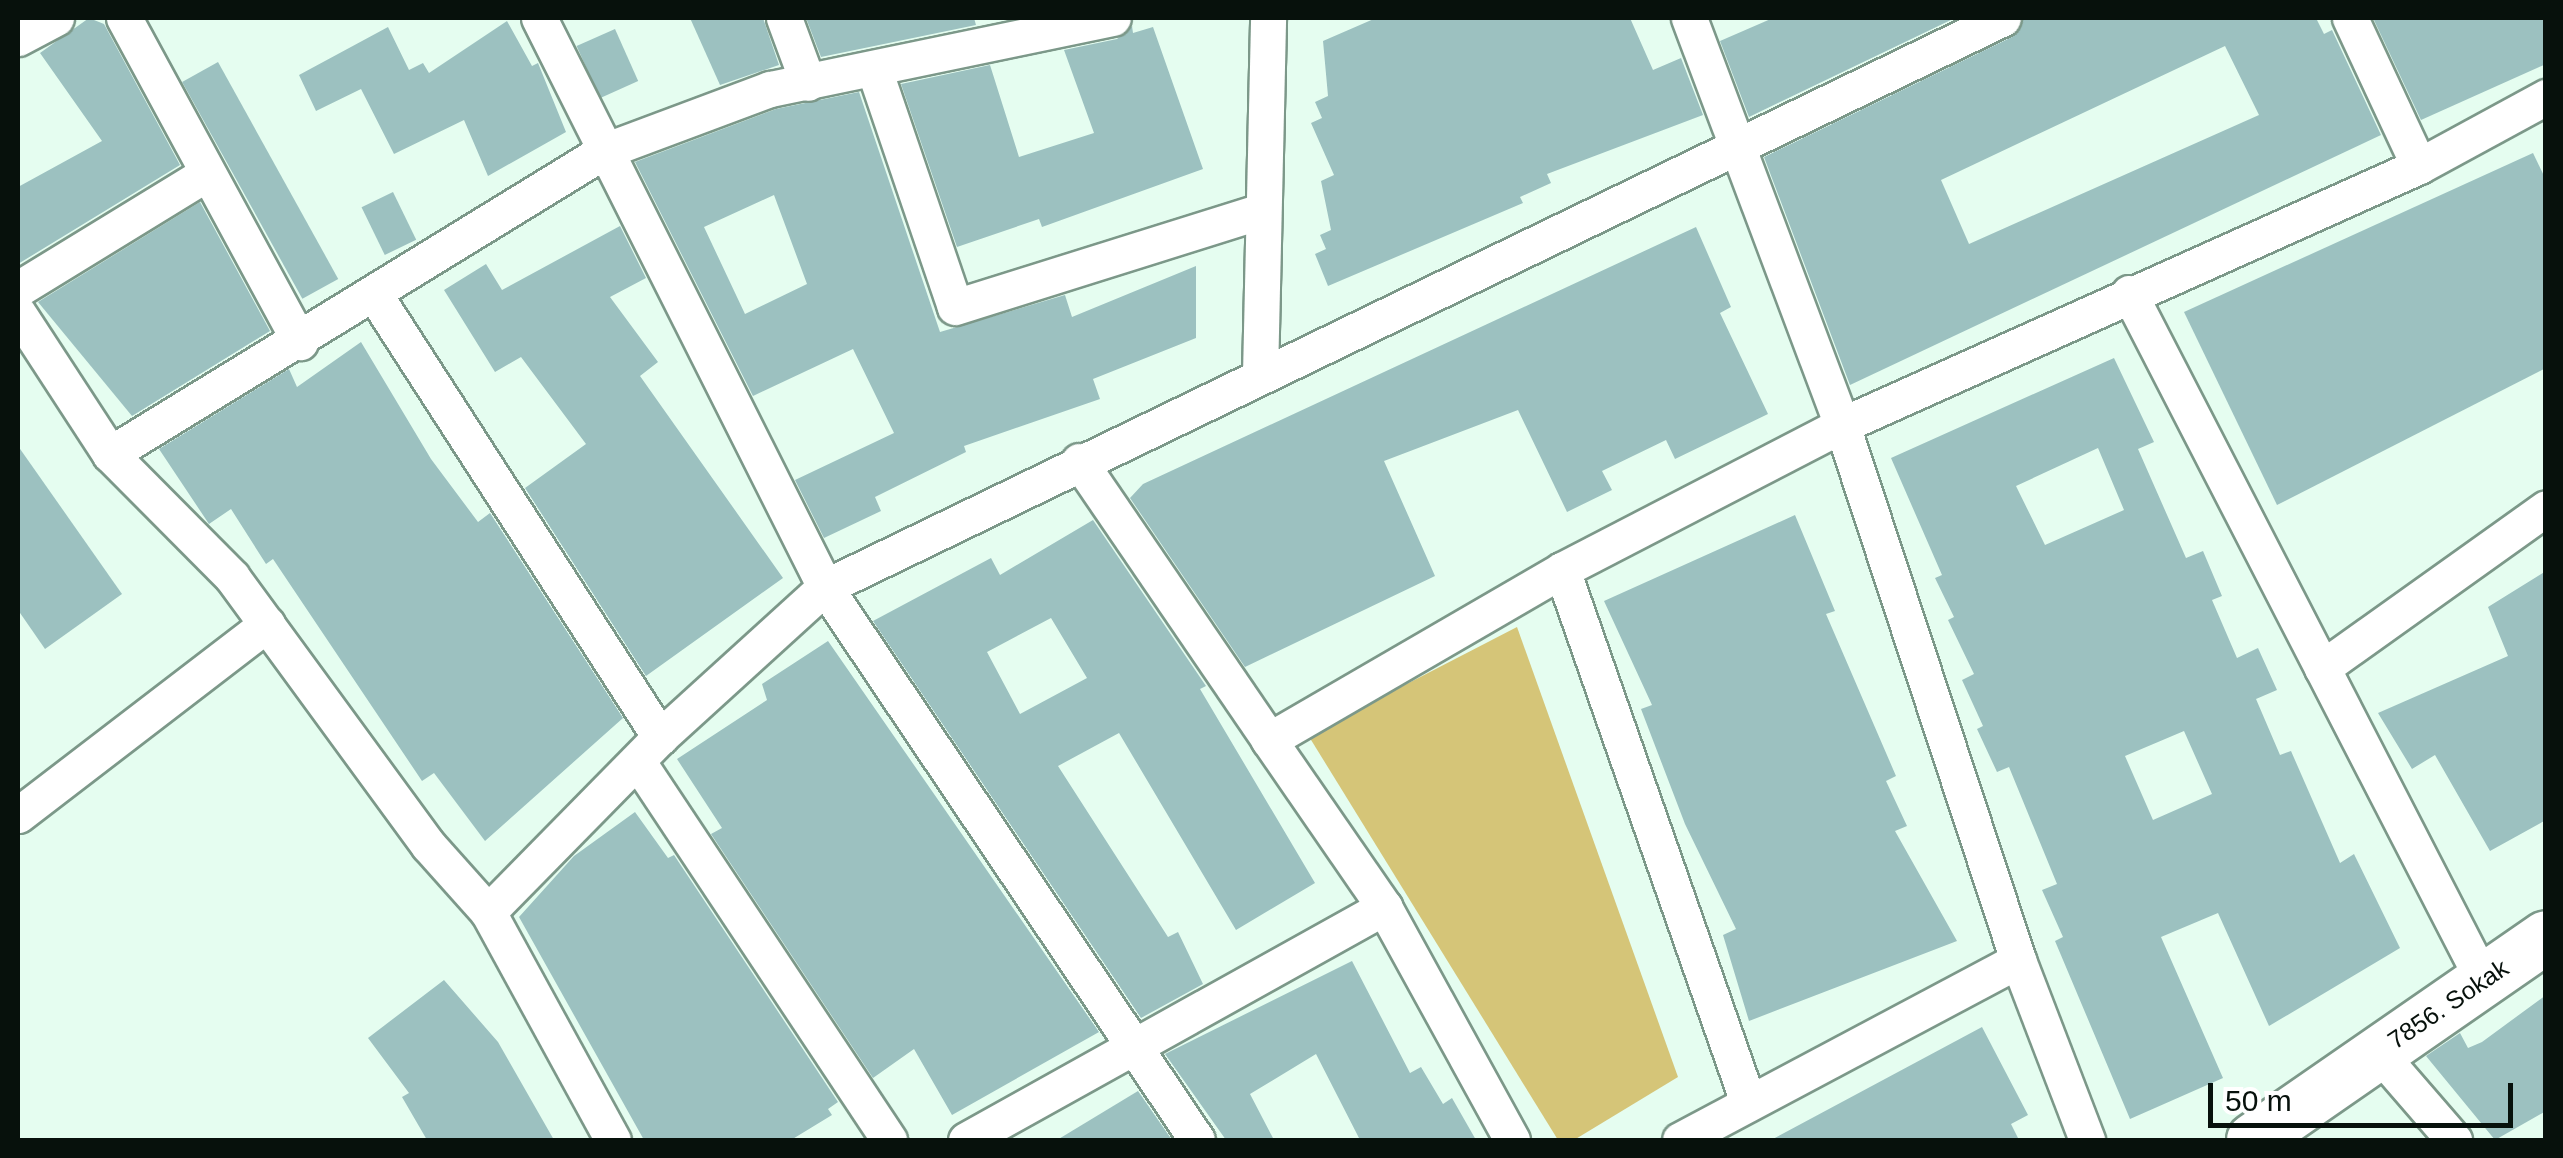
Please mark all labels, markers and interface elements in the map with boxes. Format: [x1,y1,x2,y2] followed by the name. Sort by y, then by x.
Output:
[2382,953,2514,1055] street label: 7856. Sokak
[2213,1063,2518,1125] scale bar
[2225,1084,2292,1117] text: 50 m

